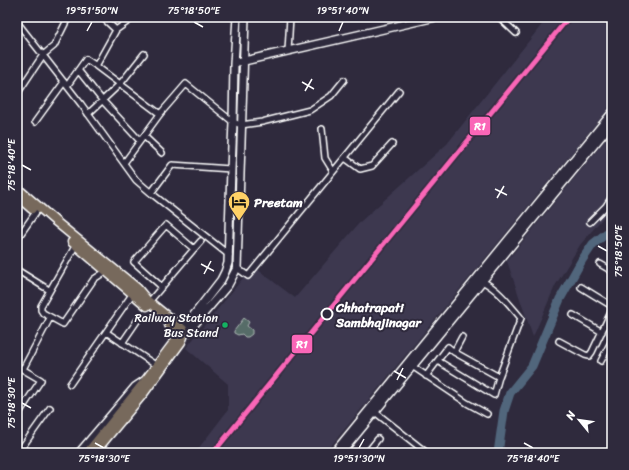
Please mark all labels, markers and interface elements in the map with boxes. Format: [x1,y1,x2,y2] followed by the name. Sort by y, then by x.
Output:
[66,2,118,20] text: 19°51'50"N
[168,2,222,20] text: 75°18'50"E
[317,2,369,20] text: 19°51'40"N
[469,116,491,136] line badge: R1
[473,117,486,136] text: R1
[3,137,21,191] text: 75°18'40"E
[226,189,252,222] hotel icon: Preetam
[254,191,303,214] place label: Preetam
[610,223,628,277] text: 75°18'50"E
[335,296,422,334] place label: Chhatrapati Sambhajinagar
[135,307,220,344] place label: Railway Station Bus Stand
[320,307,334,321] marker: Chhatrapati Sambhajinagar
[220,320,230,330] marker: Railway Station Bus Stand
[291,334,313,354] line badge: R1
[295,335,308,354] text: R1
[3,376,21,429] text: 75°18'30"E
[559,400,599,440] north arrow
[560,407,581,424] text: N
[78,450,131,468] text: 75°18'30"E
[333,450,385,468] text: 19°51'30"N
[507,450,561,468] text: 75°18'40"E

